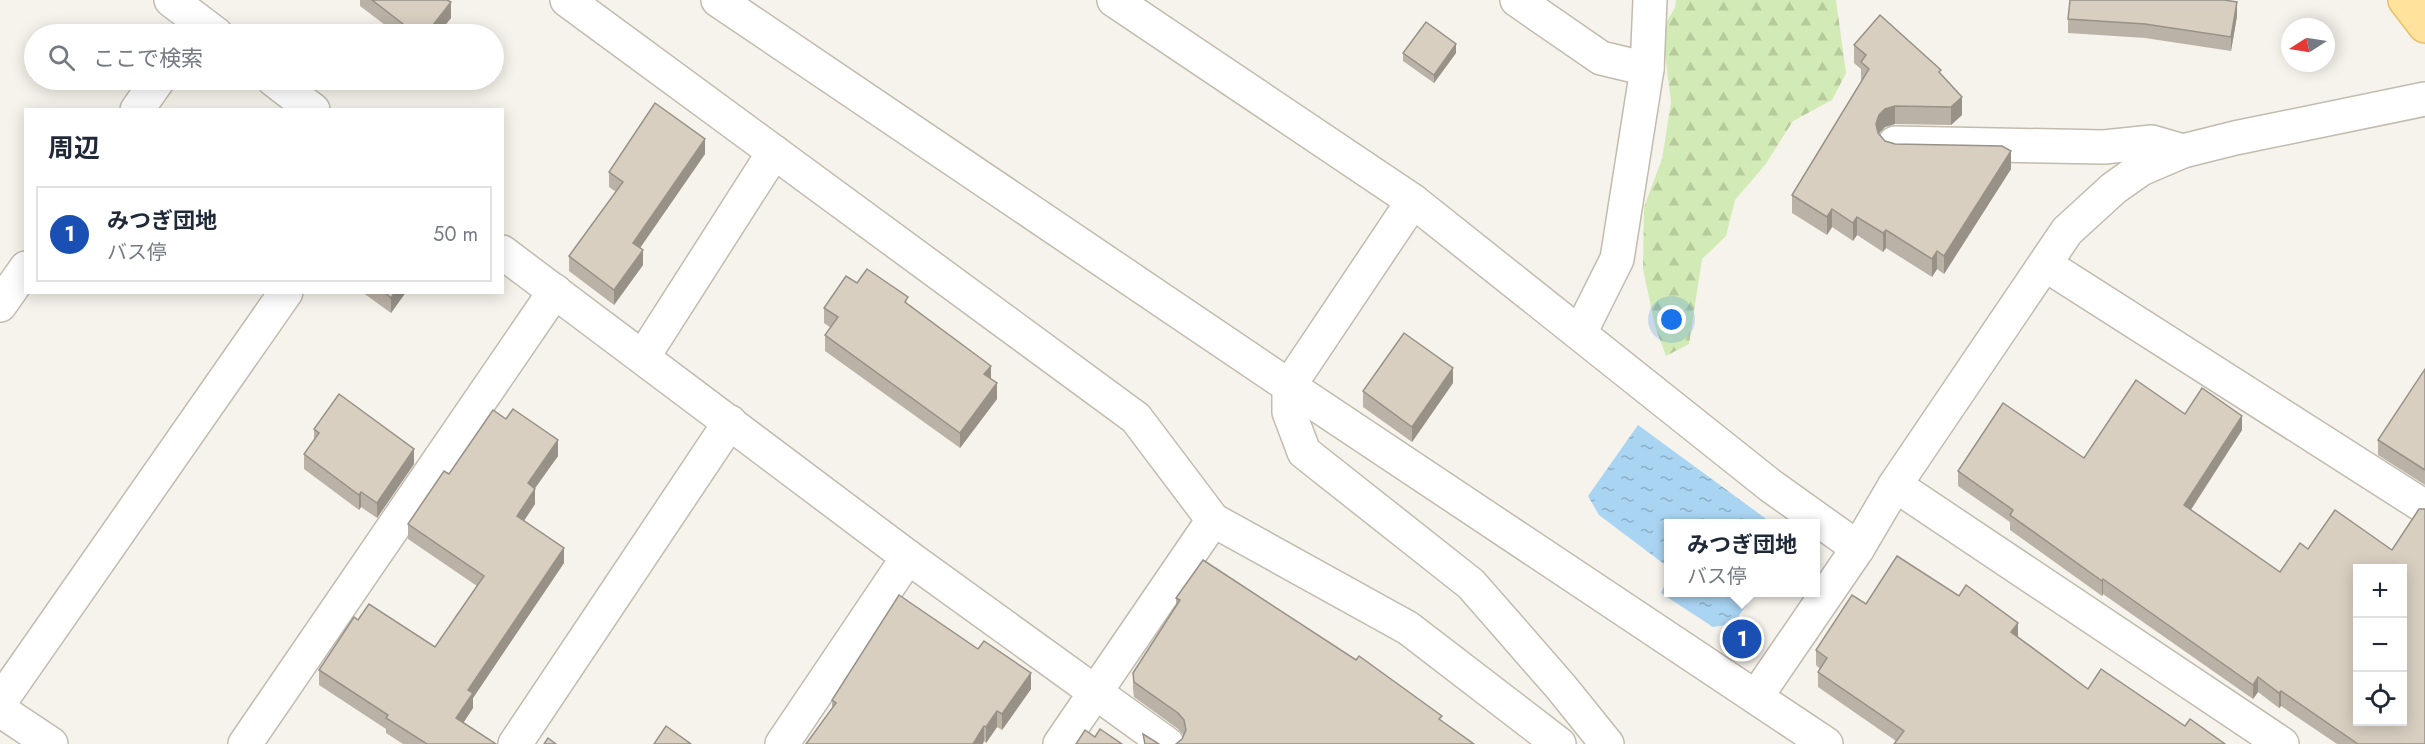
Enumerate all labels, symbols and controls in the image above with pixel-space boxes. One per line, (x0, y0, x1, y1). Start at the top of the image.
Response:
north arrow (2281, 18, 2335, 72)
search box (24, 24, 504, 90)
icon: search (45, 41, 78, 74)
text: ここで検索 (93, 42, 203, 74)
text: 周辺 (48, 129, 100, 167)
text: みつぎ団地 (107, 204, 217, 236)
text: 1 (64, 220, 75, 249)
text: 50 m (433, 220, 478, 249)
text: バス停 (107, 238, 167, 267)
your location (1657, 305, 1686, 334)
popup (1664, 519, 1820, 597)
text: みつぎ団地 (1687, 528, 1797, 560)
text: バス停 (1687, 562, 1747, 591)
map controls (2353, 564, 2407, 726)
button: + (2353, 564, 2407, 618)
pin: 1 (1722, 616, 1762, 662)
button: − (2353, 618, 2407, 672)
button: locate (2353, 672, 2407, 726)

